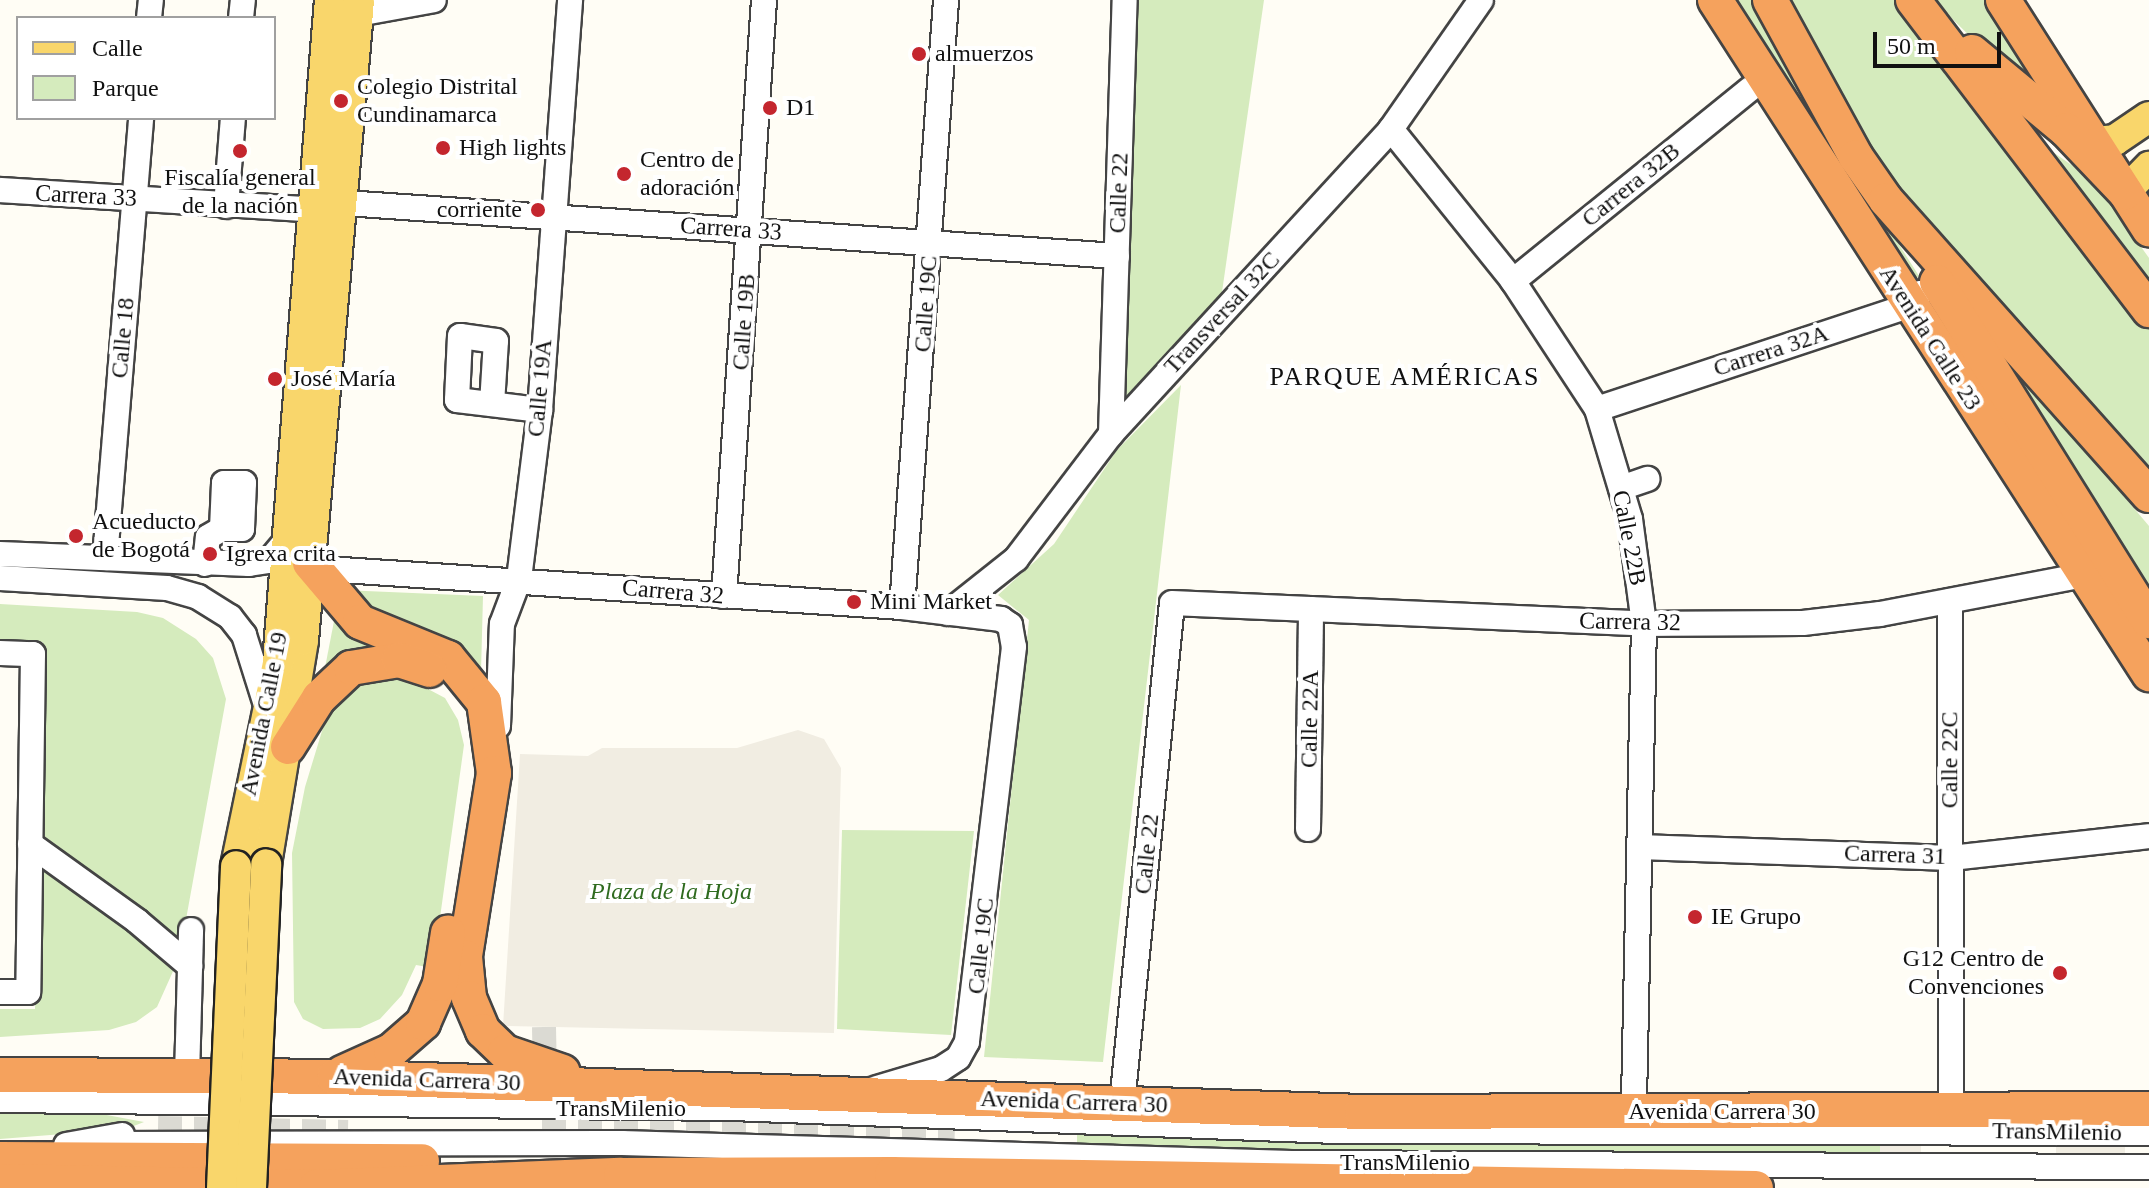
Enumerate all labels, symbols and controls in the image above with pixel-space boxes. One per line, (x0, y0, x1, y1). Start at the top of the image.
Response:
legend (16, 16, 276, 120)
scale bar (1877, 16, 2005, 66)
text: 50 m (1887, 33, 1936, 59)
text: Calle (92, 35, 143, 61)
place label: almuerzos (935, 40, 1034, 68)
marker: almuerzos (910, 45, 928, 63)
place label: Colegio Distrital Cundinamarca (357, 73, 518, 129)
text: Parque (92, 75, 159, 101)
marker: Colegio Distrital Cundinamarca (332, 92, 350, 110)
place label: D1 (786, 94, 815, 122)
marker: D1 (761, 99, 779, 117)
place label: High lights (459, 134, 566, 162)
street label: Carrera 32B (1576, 137, 1686, 233)
marker: High lights (434, 139, 452, 157)
marker: Fiscalía general de la nación (231, 142, 249, 160)
place label: Centro de adoración (640, 146, 735, 202)
street label: Calle 22 (1103, 152, 1135, 234)
place label: Fiscalía general de la nación (164, 164, 316, 220)
marker: Centro de adoración (615, 165, 633, 183)
street label: Carrera 33 (34, 179, 138, 213)
place label: corriente (437, 196, 522, 224)
marker: corriente (529, 201, 547, 219)
street label: Carrera 33 (679, 211, 783, 247)
street label: Transversal 32C (1158, 246, 1286, 380)
street label: Calle 19C (908, 255, 944, 353)
street label: Avenida Calle 23 (1873, 260, 1987, 416)
street label: Calle 19B (726, 273, 762, 371)
street label: Calle 18 (105, 297, 141, 379)
street label: Carrera 32A (1710, 319, 1832, 383)
street label: Calle 19A (521, 338, 559, 438)
district label: PARQUE AMÉRICAS (1269, 361, 1541, 393)
place label: José María (291, 365, 396, 393)
marker: José María (266, 370, 284, 388)
street label: Calle 22B (1606, 488, 1652, 588)
place label: Acueducto de Bogotá (92, 508, 196, 564)
marker: Acueducto de Bogotá (67, 527, 85, 545)
place label: Igrexa crita (226, 540, 336, 568)
marker: Igrexa crita (201, 545, 219, 563)
street label: Carrera 32 (621, 573, 725, 611)
place label: Mini Market (870, 588, 992, 616)
marker: Mini Market (845, 593, 863, 611)
street label: Carrera 32 (1579, 607, 1681, 637)
street label: Avenida Calle 19 (234, 630, 294, 798)
street label: Calle 22A (1295, 670, 1325, 768)
street label: Calle 22C (1936, 712, 1964, 808)
street label: Calle 22 (1128, 812, 1166, 896)
street label: Carrera 31 (1844, 839, 1946, 871)
park label: Plaza de la Hoja (590, 878, 752, 906)
street label: Calle 19C (962, 896, 1000, 996)
place label: IE Grupo (1711, 903, 1801, 931)
marker: IE Grupo (1686, 908, 1704, 926)
place label: G12 Centro de Convenciones (1903, 945, 2044, 1001)
marker: G12 Centro de Convenciones (2051, 964, 2069, 982)
street label: Avenida Carrera 30 (333, 1062, 521, 1098)
street label: Avenida Carrera 30 (980, 1084, 1168, 1120)
street label: TransMilenio (556, 1095, 686, 1123)
street label: Avenida Carrera 30 (1628, 1098, 1816, 1126)
street label: TransMilenio (1992, 1116, 2122, 1148)
street label: TransMilenio (1340, 1149, 1470, 1177)

